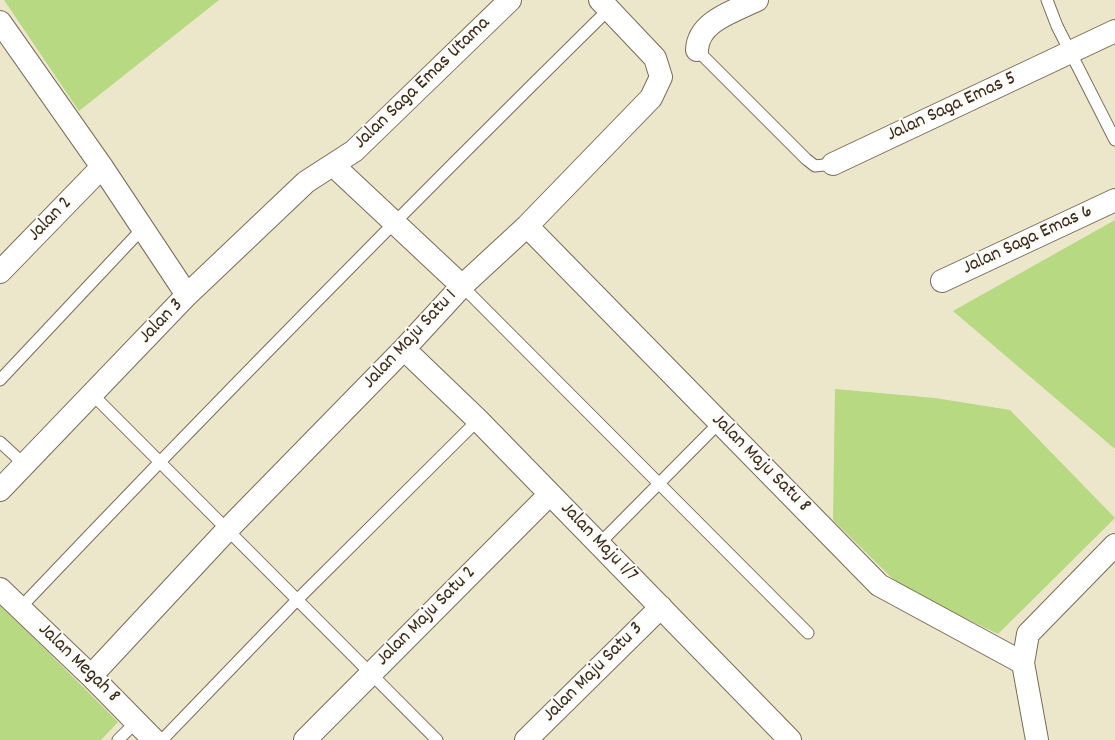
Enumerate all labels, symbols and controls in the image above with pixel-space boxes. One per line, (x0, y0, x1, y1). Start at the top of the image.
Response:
street label: Jalan Saga Emas Utama (350, 13, 496, 155)
street label: Jalan Saga Emas 5 (883, 68, 1021, 148)
street label: Jalan 2 (24, 192, 78, 248)
street label: Jalan Saga Emas 6 (959, 200, 1097, 282)
street label: Jalan Maju Satu 1 (359, 285, 463, 395)
street label: Jalan 3 (135, 294, 189, 350)
street label: Jalan Maju Satu 8 (705, 409, 815, 519)
street label: Jalan Maju 1/7 (554, 498, 642, 588)
street label: Jalan Maju Satu 2 (372, 562, 482, 672)
street label: Jalan Maju Satu 3 (539, 618, 649, 728)
street label: Jalan Megah 8 (32, 619, 124, 709)

